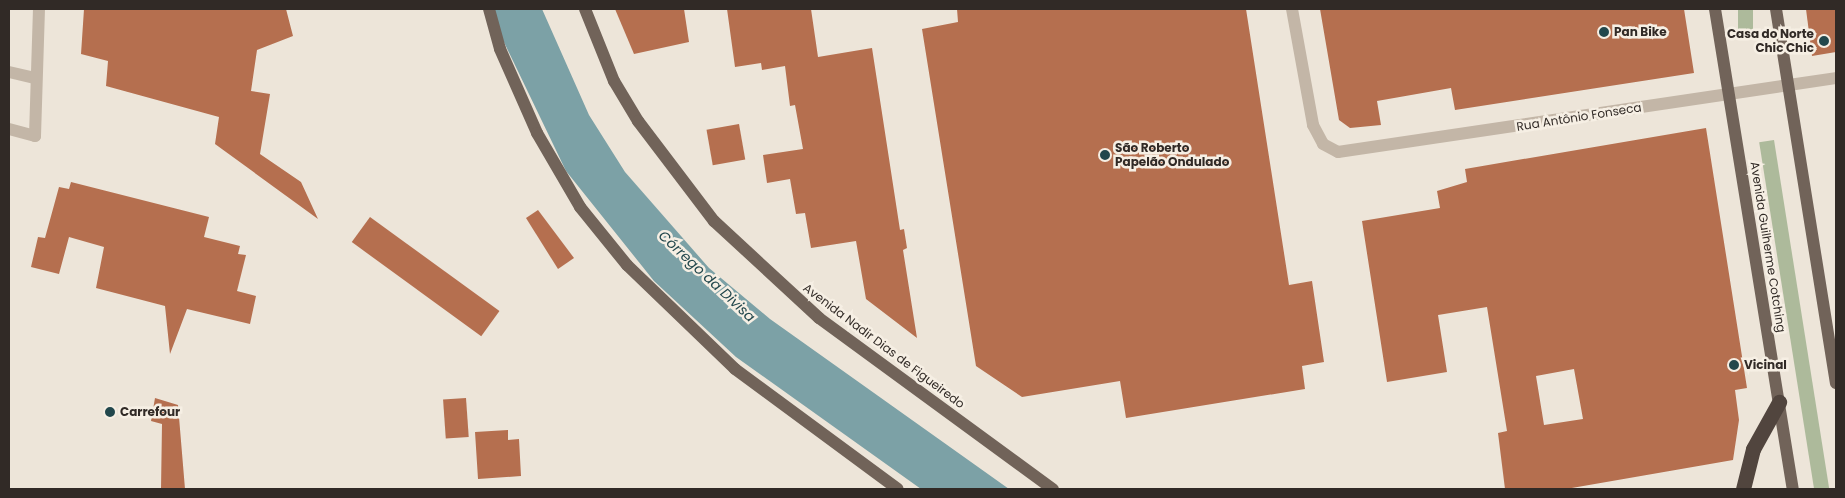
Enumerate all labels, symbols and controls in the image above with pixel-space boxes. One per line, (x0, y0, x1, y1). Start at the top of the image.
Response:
place label: Pan Bike (1614, 25, 1667, 39)
marker: Pan Bike (1598, 26, 1610, 38)
place label: Casa do Norte Chic Chic (1727, 27, 1814, 55)
marker: Casa do Norte Chic Chic (1818, 35, 1830, 47)
street label: Rua Antônio Fonseca (1516, 100, 1642, 134)
place label: São Roberto Papelão Ondulado (1115, 141, 1229, 169)
marker: São Roberto Papelão Ondulado (1099, 149, 1111, 161)
street label: Avenida Guilherme Cotching (1747, 161, 1789, 333)
water label: Córrego da Divisa (655, 227, 759, 325)
street label: Avenida Nadir Dias de Figueiredo (800, 281, 968, 411)
place label: Vicinal (1744, 358, 1787, 372)
marker: Vicinal (1728, 359, 1740, 371)
place label: Carrefour (120, 405, 180, 419)
marker: Carrefour (104, 406, 116, 418)

